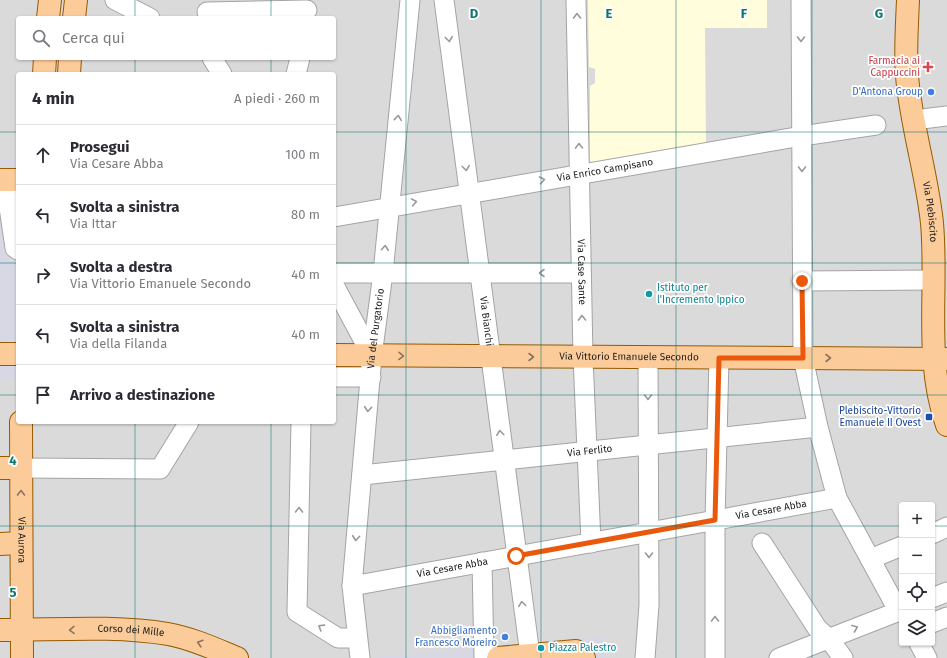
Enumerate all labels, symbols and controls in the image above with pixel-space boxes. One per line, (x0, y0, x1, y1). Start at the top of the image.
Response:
text: D (470, 6, 479, 21)
text: E (606, 6, 613, 21)
text: F (741, 6, 748, 21)
text: G (875, 6, 883, 21)
one-way arrow (573, 13, 581, 19)
search box (16, 16, 336, 60)
icon: search (30, 27, 52, 49)
text: Cerca qui (62, 29, 125, 47)
one-way arrow (444, 36, 453, 42)
one-way arrow (797, 36, 805, 42)
place label: Farmacia ai Cappuccini (868, 55, 920, 79)
marker: Farmacia ai Cappuccini (923, 62, 933, 72)
place label: D'Antona Group (852, 86, 923, 98)
marker: D'Antona Group (926, 87, 936, 97)
text: 4 min (32, 88, 75, 109)
text: A piedi · 260 m (234, 91, 320, 106)
one-way arrow (393, 115, 402, 121)
text: Prosegui (70, 138, 129, 156)
one-way arrow (575, 143, 583, 149)
icon: ahead (32, 144, 54, 166)
text: 100 m (285, 147, 320, 162)
text: Via Cesare Abba (70, 156, 164, 171)
street label: Via Enrico Campisano (556, 156, 654, 184)
one-way arrow (461, 165, 470, 171)
one-way arrow (798, 166, 806, 172)
one-way arrow (539, 176, 545, 185)
street label: Via Plebiscito (920, 181, 939, 243)
text: Svolta a sinistra (70, 198, 180, 216)
one-way arrow (411, 198, 417, 207)
icon: left (32, 204, 54, 226)
text: 80 m (291, 207, 320, 222)
text: Via Ittar (70, 216, 117, 231)
street label: Via Case Sante (575, 239, 588, 305)
one-way arrow (380, 245, 389, 251)
text: Svolta a destra (70, 258, 172, 276)
icon: right (32, 264, 54, 286)
text: 40 m (291, 267, 320, 282)
one-way arrow (539, 269, 545, 277)
route end (793, 272, 811, 290)
text: Via Vittorio Emanuele Secondo (70, 276, 251, 291)
place label: Istituto per l'Incremento Ippico (657, 282, 745, 306)
street label: Via del Purgatorio (365, 287, 387, 369)
marker: Istituto per l'Incremento Ippico (644, 289, 654, 299)
street label: Via Bianchi (477, 296, 495, 347)
one-way arrow (578, 315, 586, 321)
text: Svolta a sinistra (70, 318, 180, 336)
icon: left (32, 324, 54, 346)
text: 40 m (291, 327, 320, 342)
text: Via della Filanda (70, 336, 167, 351)
street label: Via Vittorio Emanuele Secondo (559, 350, 699, 363)
one-way arrow (398, 352, 404, 360)
one-way arrow (528, 353, 534, 361)
one-way arrow (825, 354, 831, 362)
icon: arrive (32, 384, 54, 406)
text: Arrivo a destinazione (70, 386, 215, 404)
one-way arrow (644, 394, 652, 400)
place label: Plebiscito-Vittorio Emanuele II Ovest (839, 405, 921, 429)
one-way arrow (363, 406, 372, 412)
marker: Plebiscito-Vittorio Emanuele II Ovest (924, 412, 934, 422)
one-way arrow (496, 430, 505, 437)
street label: Via Ferlito (567, 443, 613, 459)
text: 4 (9, 453, 17, 468)
one-way arrow (17, 490, 25, 496)
street label: Via Cesare Abba (735, 498, 808, 522)
map controls (899, 502, 935, 646)
button: + (899, 502, 935, 538)
one-way arrow (295, 507, 303, 513)
street label: Via Aurora (15, 517, 28, 563)
one-way arrow (352, 535, 361, 541)
button: − (899, 538, 935, 574)
route start (507, 547, 525, 565)
one-way arrow (645, 552, 653, 558)
street label: Via Cesare Abba (416, 555, 489, 580)
button: locate (899, 574, 935, 610)
text: 5 (10, 585, 17, 600)
one-way arrow (518, 601, 527, 607)
button: layers (899, 610, 935, 646)
one-way arrow (711, 616, 719, 622)
street label: Corso dei Mille (97, 623, 165, 639)
one-way arrow (318, 624, 325, 631)
place label: Abbigliamento Francesco Moreiro (415, 625, 497, 649)
one-way arrow (851, 625, 858, 633)
one-way arrow (69, 626, 75, 634)
marker: Abbigliamento Francesco Moreiro (500, 632, 510, 642)
one-way arrow (197, 639, 204, 648)
place label: Piazza Palestro (549, 642, 617, 654)
marker: Piazza Palestro (536, 643, 546, 653)

